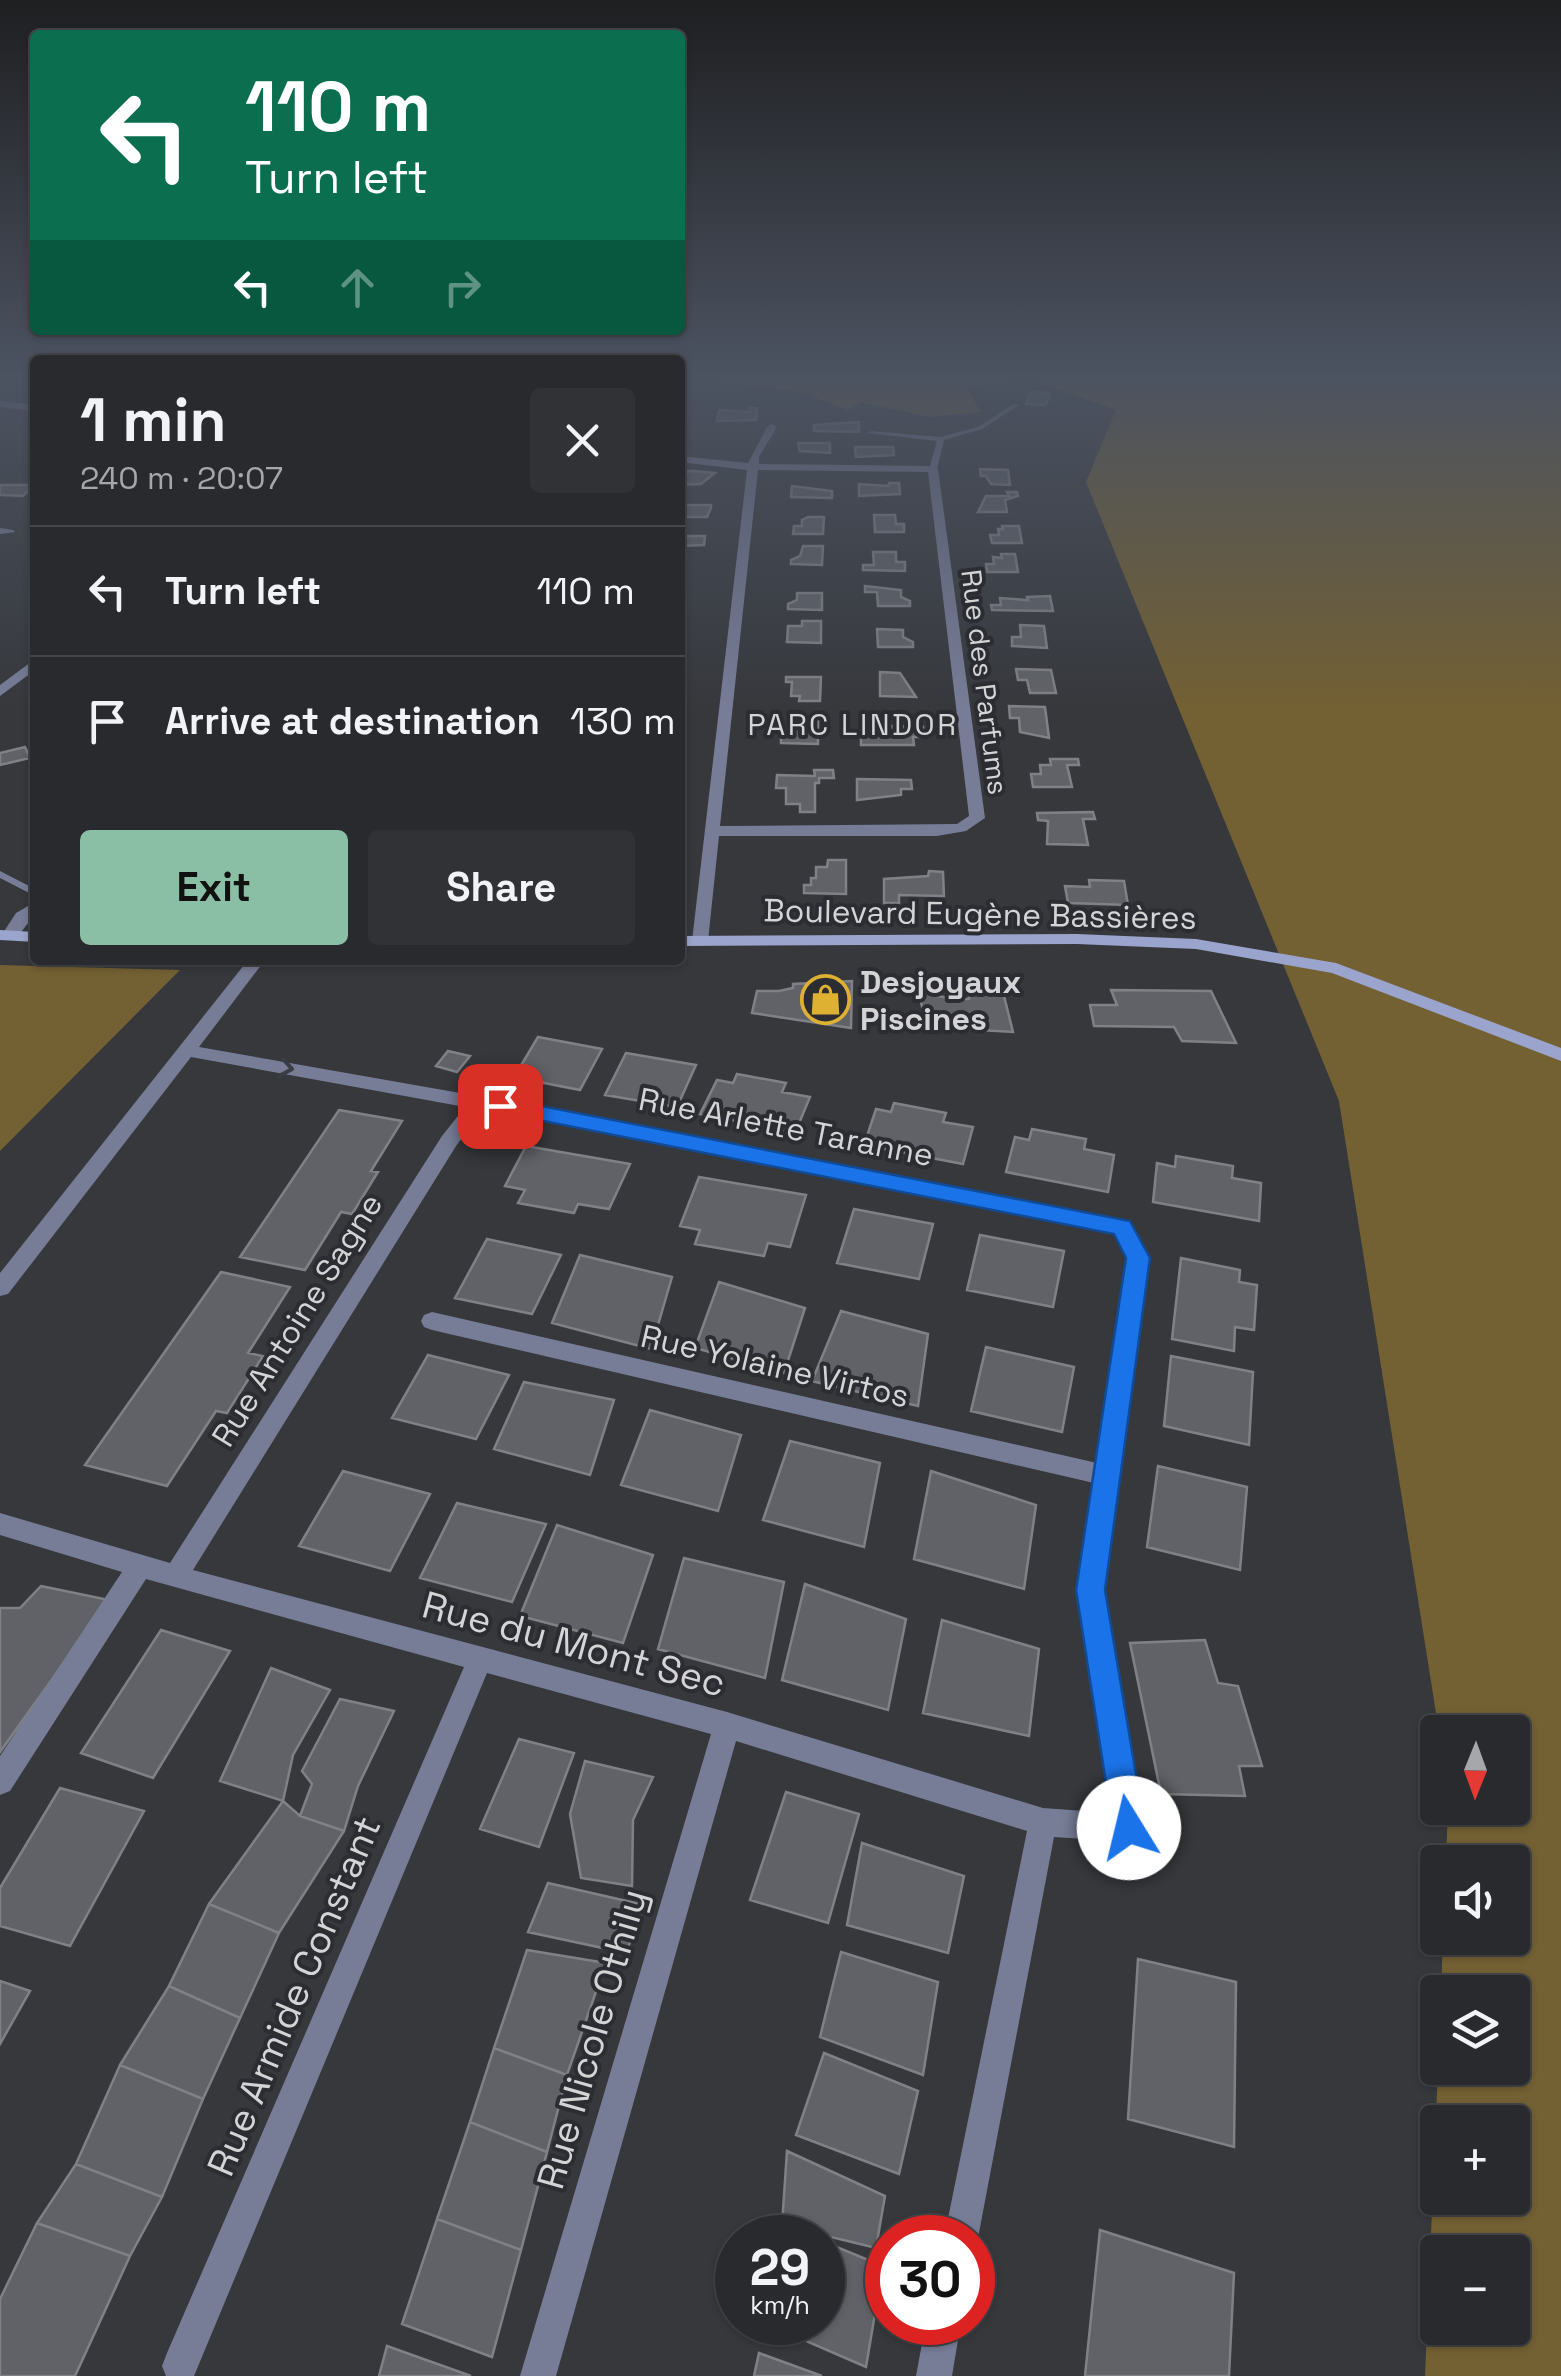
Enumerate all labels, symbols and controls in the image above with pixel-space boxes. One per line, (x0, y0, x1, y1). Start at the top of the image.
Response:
text: 110 m (245, 62, 431, 151)
icon: left (80, 70, 210, 200)
text: Turn left (245, 149, 428, 206)
icon: left (225, 260, 280, 315)
icon: ahead (330, 260, 385, 315)
icon: right (435, 260, 490, 315)
text: 1 min (80, 382, 227, 459)
button: close (530, 388, 635, 493)
text: 240 m · 20:07 (80, 458, 283, 498)
icon: left (80, 564, 135, 619)
text: Turn left (165, 567, 321, 615)
text: 110 m (536, 567, 635, 615)
street label: Rue des Parfums (953, 567, 1017, 797)
icon: arrive (80, 694, 135, 749)
text: Arrive at destination (165, 697, 540, 745)
text: 130 m (570, 697, 676, 745)
district label: PARC LINDOR (747, 705, 959, 744)
button: Exit (80, 830, 348, 945)
button: Share (368, 830, 635, 945)
street label: Boulevard Eugène Bassières (763, 890, 1197, 938)
place label: Desjoyaux Piscines (860, 962, 1021, 1039)
shop icon: Desjoyaux Piscines (799, 974, 851, 1026)
one-way arrow (277, 1057, 294, 1078)
pin (458, 1064, 543, 1149)
icon: arrive (473, 1079, 528, 1134)
street label: Rue Arlette Taranne (635, 1079, 937, 1175)
street label: Rue Antoine Sagne (203, 1186, 391, 1454)
street label: Rue Yolaine Virtos (637, 1316, 913, 1416)
street label: Rue du Mont Sec (417, 1580, 731, 1708)
north arrow (1420, 1715, 1530, 1825)
map controls (1420, 1715, 1530, 2345)
position arrow (1077, 1776, 1181, 1880)
street label: Rue Armide Constant (196, 1809, 392, 2183)
button: sound (1420, 1845, 1530, 1955)
street label: Rue Nicole Othily (526, 1883, 658, 2195)
button: layers (1420, 1975, 1530, 2085)
button: + (1420, 2105, 1530, 2215)
speed limit sign: 30 (865, 2215, 995, 2345)
button: − (1420, 2235, 1530, 2345)
text: 29 (750, 2236, 810, 2300)
text: km/h (750, 2289, 810, 2321)

